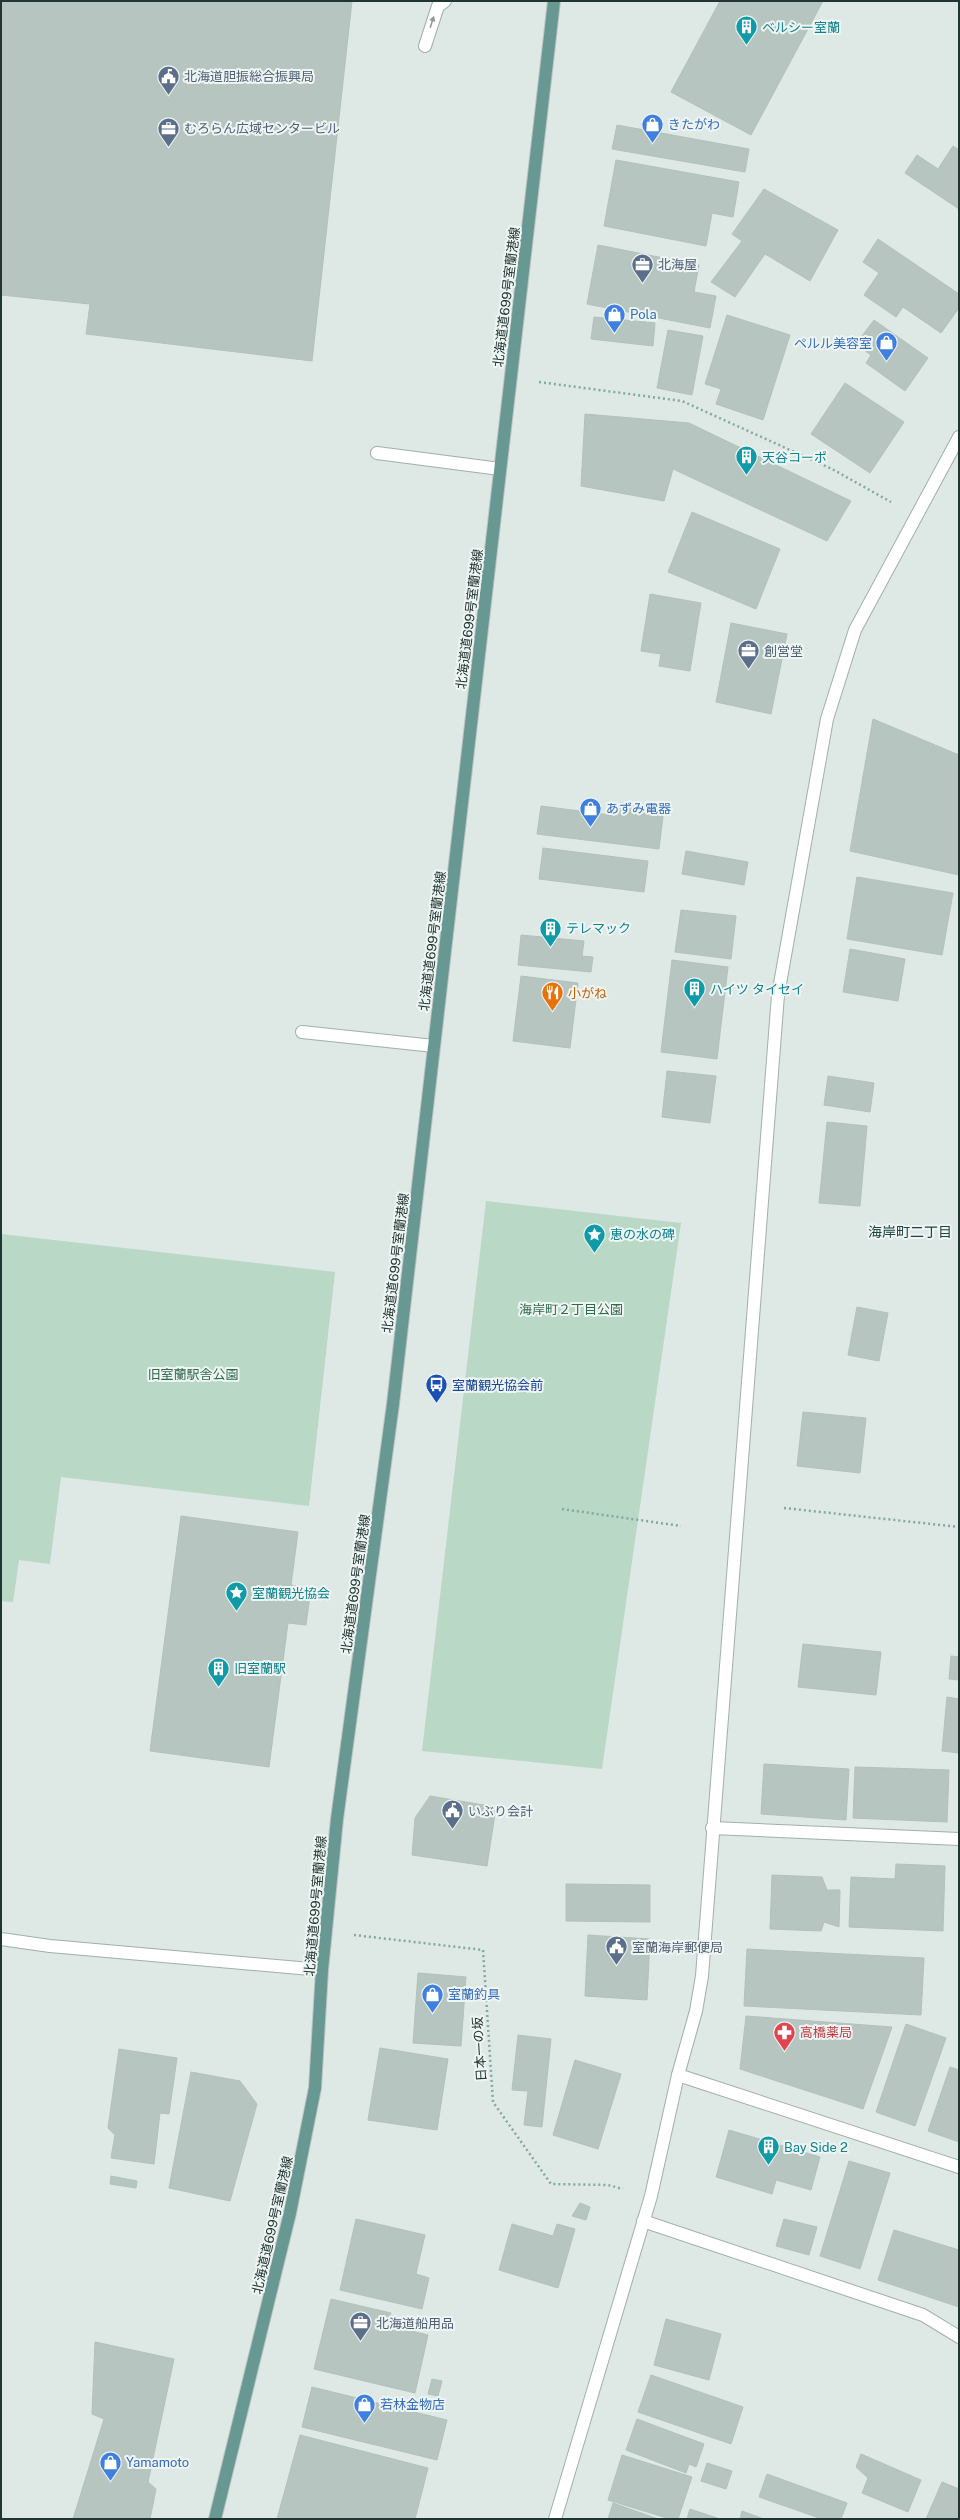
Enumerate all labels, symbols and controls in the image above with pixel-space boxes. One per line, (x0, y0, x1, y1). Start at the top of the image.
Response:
building icon: ベルシー室蘭 (734, 14, 760, 47)
one-way arrow (430, 16, 436, 28)
place label: ベルシー室蘭 (762, 20, 840, 35)
public building icon: 北海道胆振総合振興局 (156, 63, 182, 96)
place label: 北海道胆振総合振興局 (184, 69, 314, 84)
shop icon: きたがわ (639, 111, 665, 144)
office icon: むろらん広域センタービル (155, 115, 181, 148)
place label: きたがわ (668, 117, 720, 132)
place label: むろらん広域センタービル (184, 121, 340, 136)
street label: 北海道道699号室蘭港線 (490, 226, 523, 368)
office icon: 北海屋 (629, 251, 655, 284)
place label: 北海屋 (658, 257, 697, 272)
shop icon: Pola (602, 301, 628, 334)
place label: Pola (630, 307, 657, 322)
shop icon: ペルル美容室 (874, 330, 900, 363)
place label: ペルル美容室 (794, 336, 872, 351)
building icon: 天谷コーポ (734, 444, 760, 477)
place label: 天谷コーポ (762, 450, 827, 465)
street label: 北海道道699号室蘭港線 (453, 548, 486, 690)
office icon: 創営堂 (735, 638, 761, 671)
place label: 創営堂 (764, 644, 803, 659)
shop icon: あずみ電器 (578, 795, 604, 828)
place label: あずみ電器 (606, 801, 671, 816)
street label: 北海道道699号室蘭港線 (416, 870, 449, 1012)
building icon: テレマック (538, 915, 564, 948)
place label: テレマック (566, 921, 631, 936)
building icon: ハイツ タイセイ (682, 976, 708, 1009)
restaurant icon: 小がね (540, 980, 566, 1013)
place label: ハイツ タイセイ (710, 982, 804, 997)
place label: 小がね (568, 986, 607, 1001)
street label: 北海道道699号室蘭港線 (379, 1192, 412, 1334)
place icon: 恵の水の碑 (581, 1221, 607, 1254)
district label: 海岸町二丁目 (868, 1224, 952, 1240)
place label: 恵の水の碑 (610, 1227, 675, 1242)
park label: 海岸町２丁目公園 (519, 1302, 623, 1317)
park label: 旧室蘭駅舎公園 (147, 1367, 239, 1382)
bus stop icon: 室蘭観光協会前 (424, 1372, 450, 1405)
place label: 室蘭観光協会前 (452, 1378, 543, 1393)
street label: 北海道道699号室蘭港線 (338, 1513, 373, 1655)
place icon: 室蘭観光協会 (223, 1580, 249, 1613)
place label: 室蘭観光協会 (252, 1586, 330, 1601)
building icon: 旧室蘭駅 (206, 1655, 232, 1688)
place label: 旧室蘭駅 (234, 1661, 286, 1676)
public building icon: いぶり会計 (440, 1798, 466, 1831)
place label: いぶり会計 (468, 1804, 533, 1819)
street label: 北海道道699号室蘭港線 (302, 1835, 329, 1977)
public building icon: 室蘭海岸郵便局 (604, 1934, 630, 1967)
place label: 室蘭海岸郵便局 (632, 1940, 723, 1955)
shop icon: 室蘭釣具 (420, 1981, 446, 2014)
place label: 室蘭釣具 (448, 1987, 500, 2002)
street label: 日本一の坂 (470, 2016, 489, 2082)
pharmacy icon: 高橋薬局 (772, 2019, 798, 2052)
place label: 高橋薬局 (800, 2025, 852, 2040)
building icon: Bay Side 2 (755, 2134, 781, 2167)
place label: Bay Side 2 (784, 2140, 848, 2155)
street label: 北海道道699号室蘭港線 (249, 2155, 296, 2296)
office icon: 北海道船用品 (347, 2310, 373, 2343)
place label: 北海道船用品 (376, 2316, 454, 2331)
shop icon: 若林金物店 (352, 2391, 378, 2424)
place label: 若林金物店 (380, 2397, 445, 2412)
shop icon: Yamamoto (98, 2449, 124, 2482)
place label: Yamamoto (126, 2455, 189, 2470)

